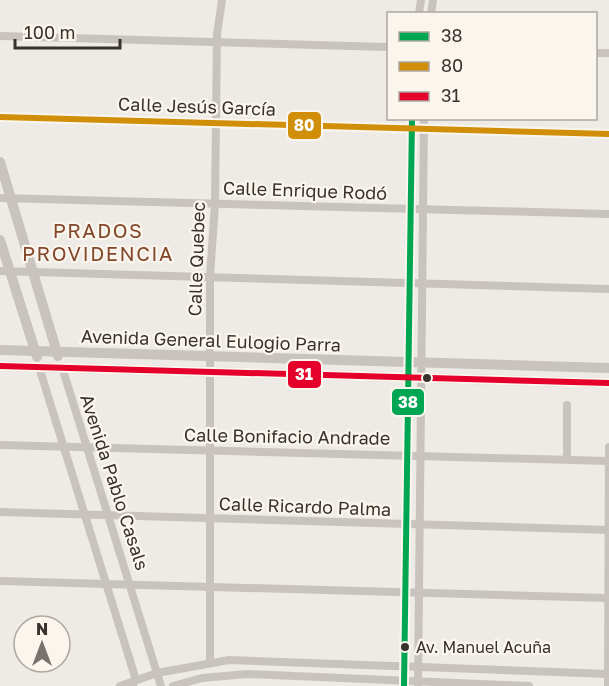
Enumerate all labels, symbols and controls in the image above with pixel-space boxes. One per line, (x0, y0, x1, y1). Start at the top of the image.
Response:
scale bar (15, 12, 120, 50)
legend (387, 12, 597, 120)
text: 100 m (24, 21, 75, 43)
text: 38 (441, 24, 463, 46)
text: 80 (441, 54, 463, 76)
text: 31 (441, 84, 461, 106)
street label: Calle Jesús García (118, 92, 276, 120)
line badge: 80 (287, 111, 322, 140)
text: 80 (294, 115, 314, 135)
street label: Calle Enrique Rodó (223, 176, 387, 204)
street label: Calle Quebec (183, 201, 209, 317)
district label: PRADOS PROVIDENCIA (22, 218, 174, 265)
street label: Avenida General Eulogio Parra (81, 324, 341, 356)
line badge: 31 (287, 360, 322, 389)
text: 31 (295, 364, 313, 384)
unlabelled marker (421, 372, 433, 384)
line badge: 38 (391, 388, 425, 416)
street label: Avenida Pablo Casals (76, 391, 154, 573)
text: 38 (398, 392, 418, 412)
street label: Calle Bonifacio Andrade (184, 423, 390, 449)
street label: Calle Ricardo Palma (218, 492, 392, 520)
north arrow (12, 614, 72, 674)
text: N (36, 619, 48, 639)
place label: Av. Manuel Acuña (416, 637, 551, 657)
marker: Av. Manuel Acuña (399, 641, 411, 653)

